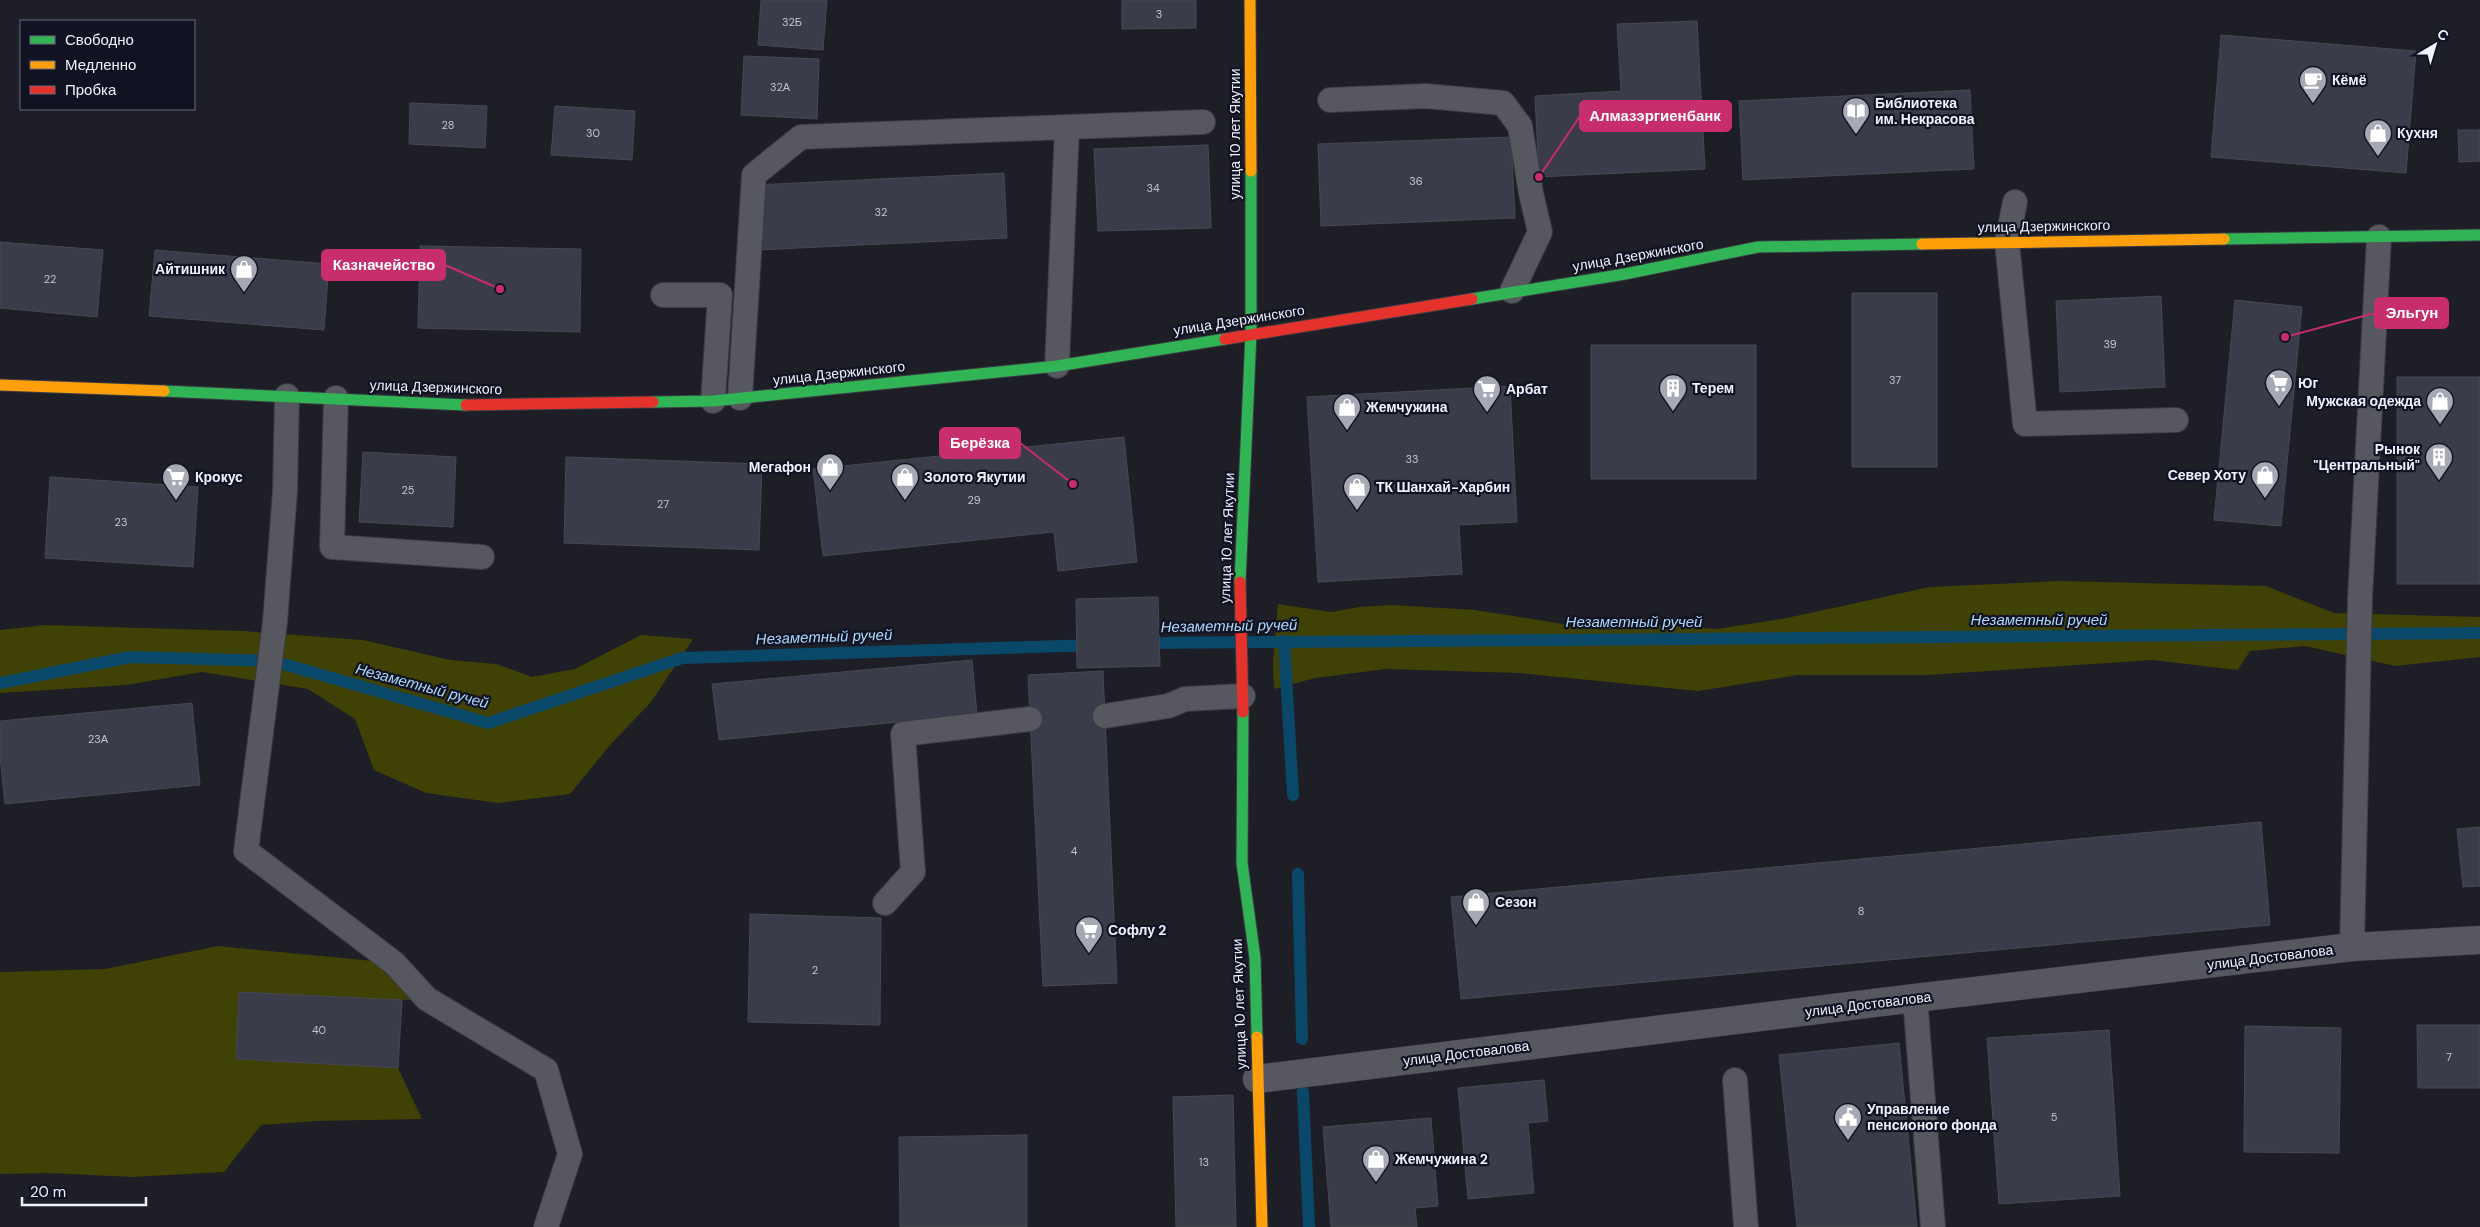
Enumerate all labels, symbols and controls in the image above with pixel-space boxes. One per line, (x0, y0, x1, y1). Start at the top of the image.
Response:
house number: 3 (1156, 7, 1162, 21)
house number: 32Б (782, 15, 802, 29)
legend (20, 20, 195, 110)
north arrow (2410, 20, 2460, 70)
text: С (2433, 25, 2453, 45)
text: Свободно (65, 30, 134, 50)
text: Медленно (65, 55, 136, 75)
cafe icon: Кёмё (2298, 65, 2328, 104)
street label: улица 10 лет Якутии (1226, 69, 1244, 199)
place label: Кёмё (2332, 71, 2367, 89)
text: Пробка (65, 80, 117, 100)
house number: 32А (770, 80, 791, 94)
place label: Библиотека им. Некрасова (1875, 94, 1975, 128)
library icon: Библиотека им. Некрасова (1841, 96, 1871, 135)
callout: Алмазэргиенбанк (1580, 101, 1731, 131)
text: Алмазэргиенбанк (1589, 106, 1721, 126)
house number: 28 (442, 118, 454, 132)
shop icon: Кухня (2363, 118, 2393, 157)
place label: Кухня (2397, 124, 2438, 142)
house number: 30 (586, 126, 600, 140)
house number: 36 (1409, 174, 1423, 188)
house number: 34 (1146, 181, 1160, 195)
house number: 32 (875, 205, 887, 219)
street label: улица Дзержинского (1978, 216, 2111, 236)
street label: улица Дзержинского (1571, 235, 1705, 275)
callout: Казначейство (322, 250, 445, 280)
shop icon: Айтишник (229, 254, 259, 293)
text: Казначейство (333, 255, 435, 275)
place label: Айтишник (155, 260, 226, 278)
house number: 22 (44, 272, 56, 286)
callout: Эльгун (2375, 298, 2448, 328)
street label: улица Дзержинского (1172, 301, 1306, 339)
text: Эльгун (2386, 303, 2438, 323)
house number: 39 (2103, 337, 2117, 351)
street label: улица Дзержинского (772, 357, 906, 389)
supermarket icon: Юг (2264, 368, 2294, 407)
building icon: Терем (1658, 373, 1688, 412)
house number: 37 (1889, 373, 1901, 387)
supermarket icon: Арбат (1472, 374, 1502, 413)
place label: Юг (2298, 374, 2318, 392)
street label: улица Дзержинского (369, 376, 503, 398)
place label: Терем (1692, 379, 1734, 397)
place label: Арбат (1506, 380, 1548, 398)
shop icon: Мужская одежда (2425, 386, 2455, 425)
shop icon: Жемчужина (1332, 392, 1362, 431)
place label: Мужская одежда (2306, 392, 2421, 410)
place label: Жемчужина (1365, 398, 1448, 416)
callout: Берёзка (940, 428, 1020, 458)
text: Берёзка (950, 433, 1011, 453)
place label: Рынок "Центральный" (2313, 440, 2421, 474)
building icon: Рынок "Центральный" (2424, 442, 2454, 481)
shop icon: Мегафон (815, 452, 845, 491)
house number: 33 (1405, 452, 1419, 466)
place label: Мегафон (749, 458, 811, 476)
shop icon: Север Хоту (2250, 460, 2280, 499)
supermarket icon: Крокус (161, 462, 191, 501)
shop icon: Золото Якутии (890, 462, 920, 501)
place label: Север Хоту (2168, 466, 2246, 484)
place label: Крокус (195, 468, 243, 486)
place label: Золото Якутии (924, 468, 1026, 486)
street label: улица 10 лет Якутии (1216, 472, 1238, 604)
shop icon: ТК Шанхай-Харбин (1342, 472, 1372, 511)
place label: ТК Шанхай-Харбин (1376, 478, 1510, 496)
house number: 25 (401, 483, 415, 497)
house number: 29 (967, 493, 981, 507)
house number: 27 (657, 497, 669, 511)
house number: 23 (115, 515, 127, 529)
water label: Незаметный ручей (1971, 610, 2108, 630)
water label: Незаметный ручей (1566, 612, 1703, 632)
water label: Незаметный ручей (1160, 615, 1298, 637)
water label: Незаметный ручей (755, 625, 893, 649)
water label: Незаметный ручей (353, 659, 491, 714)
house number: 23А (88, 732, 109, 746)
house number: 4 (1071, 844, 1078, 858)
shop icon: Сезон (1461, 887, 1491, 926)
place label: Сезон (1495, 893, 1537, 911)
house number: 8 (1858, 904, 1864, 918)
supermarket icon: Софлу 2 (1074, 915, 1104, 954)
place label: Софлу 2 (1108, 921, 1166, 939)
street label: улица 10 лет Якутии (1228, 938, 1250, 1070)
street label: улица Достовалова (2206, 940, 2334, 974)
house number: 2 (812, 963, 818, 977)
street label: улица Достовалова (1804, 987, 1932, 1021)
house number: 40 (312, 1023, 326, 1037)
street label: улица Достовалова (1402, 1036, 1530, 1070)
house number: 7 (2446, 1050, 2452, 1064)
place label: Управление пенсионого фонда (1867, 1100, 1997, 1134)
public building icon: Управление пенсионого фонда (1833, 1102, 1863, 1141)
house number: 5 (2051, 1110, 2058, 1124)
shop icon: Жемчужина 2 (1361, 1144, 1391, 1183)
place label: Жемчужина 2 (1394, 1150, 1488, 1168)
house number: 13 (1199, 1155, 1209, 1169)
scale bar (22, 1174, 146, 1206)
text: 20 m (30, 1182, 66, 1202)

